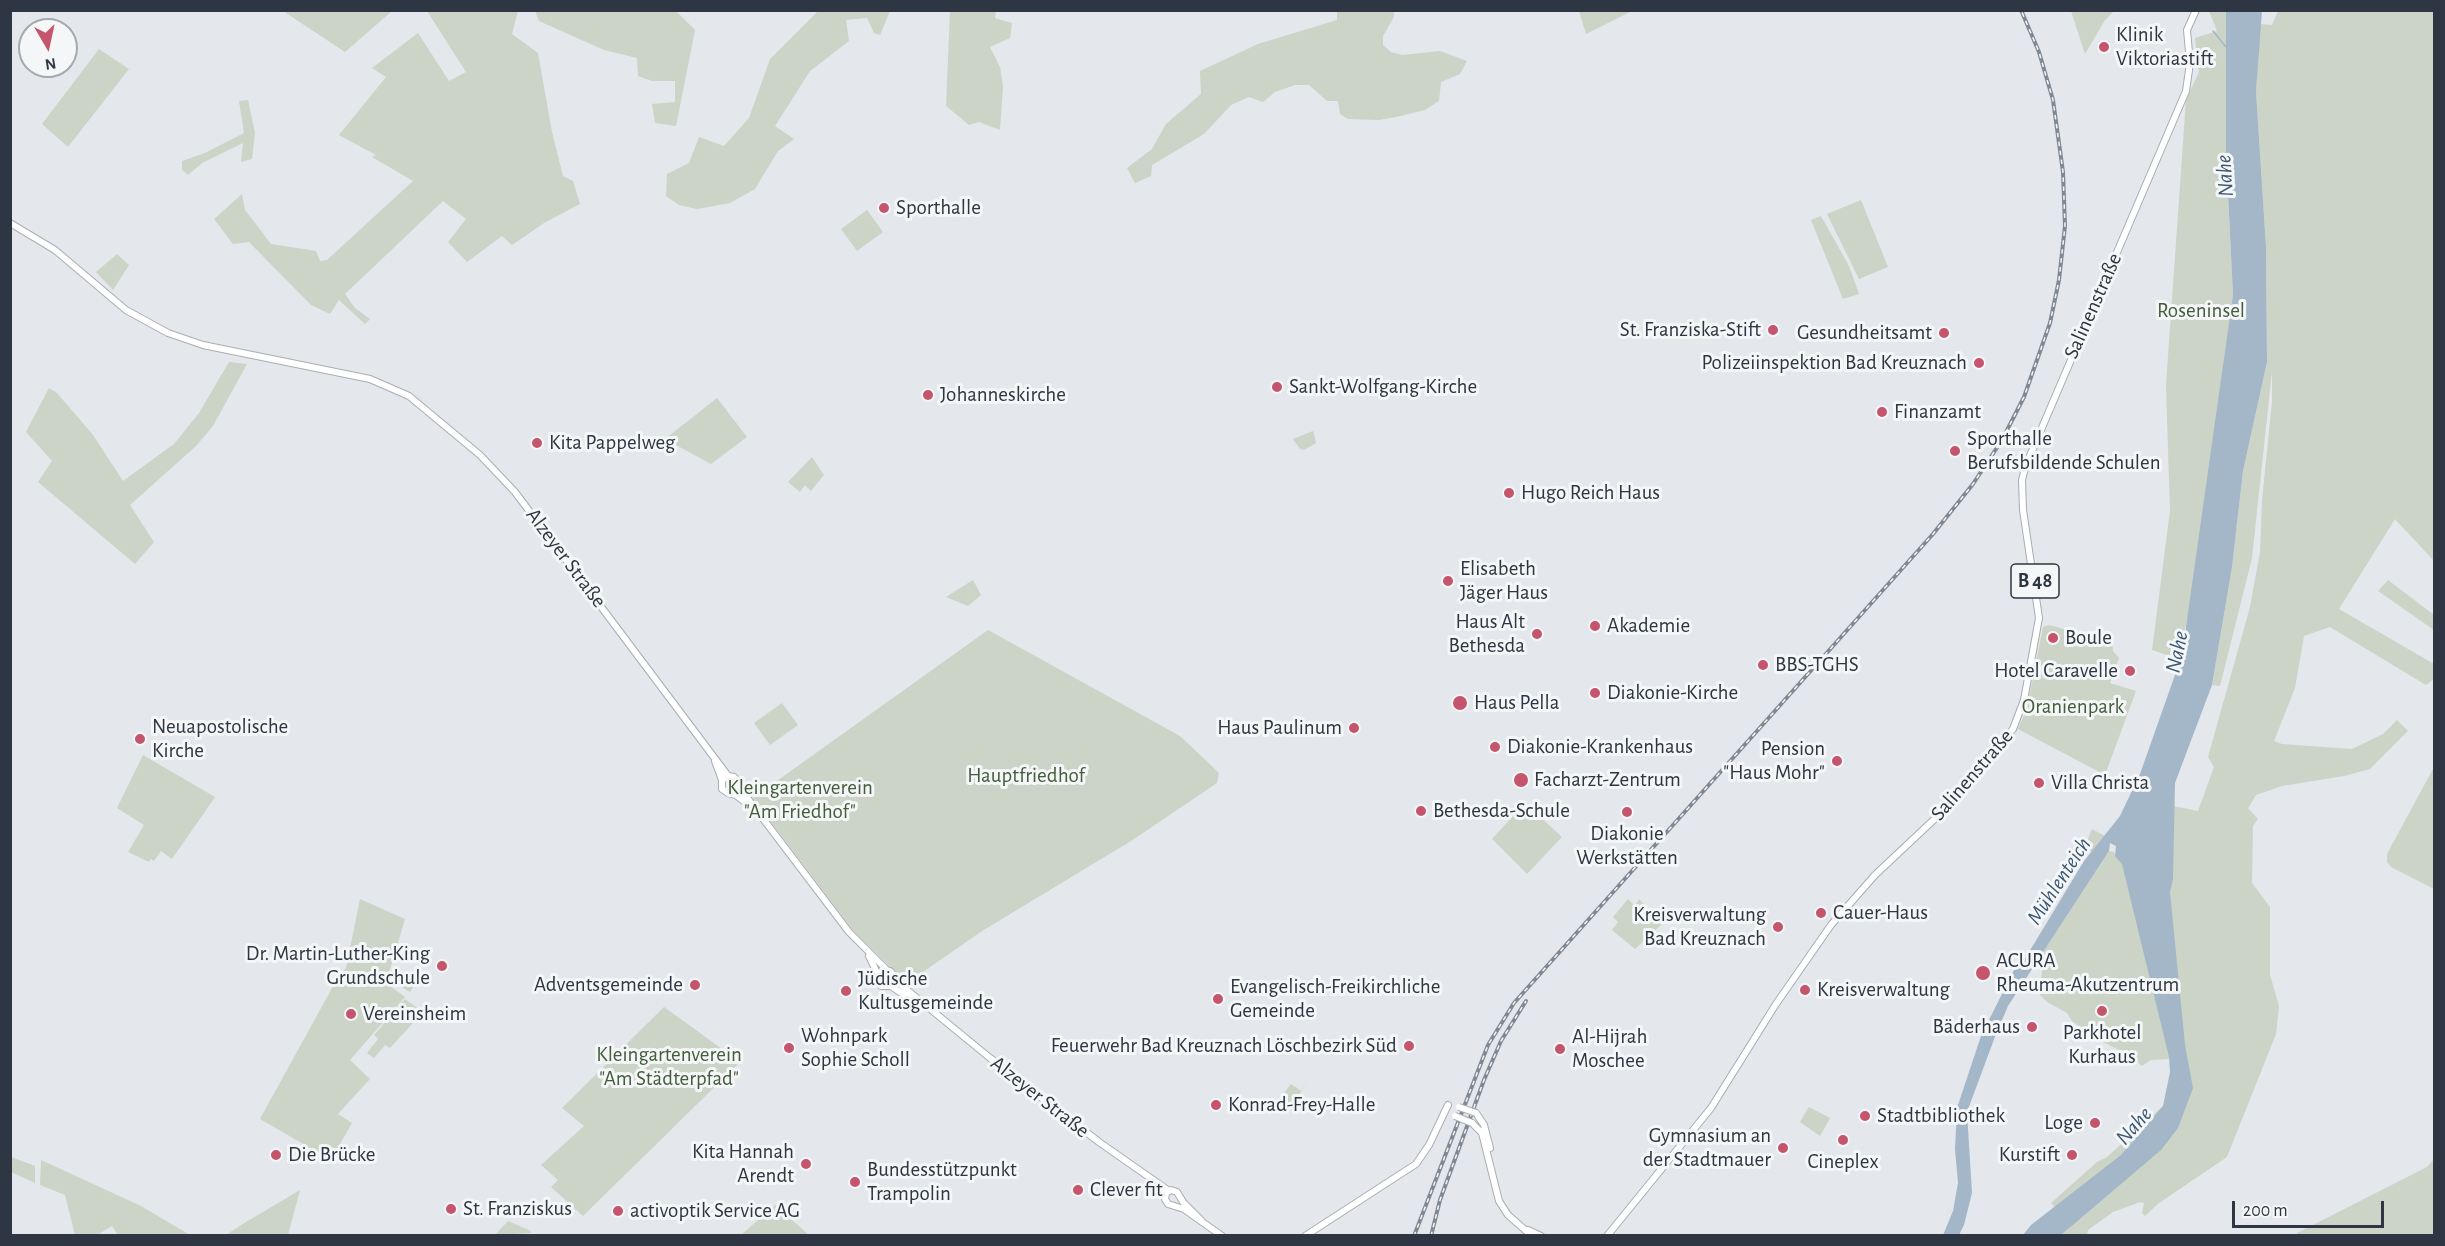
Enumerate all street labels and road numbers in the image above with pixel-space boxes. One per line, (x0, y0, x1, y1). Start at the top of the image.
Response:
street label: Salinenstraße (2059, 249, 2127, 363)
street label: Alzeyer Straße (520, 503, 612, 613)
road number: B 48 (2011, 564, 2059, 598)
street label: Salinenstraße (1925, 724, 2019, 826)
street label: Alzeyer Straße (986, 1051, 1094, 1143)

